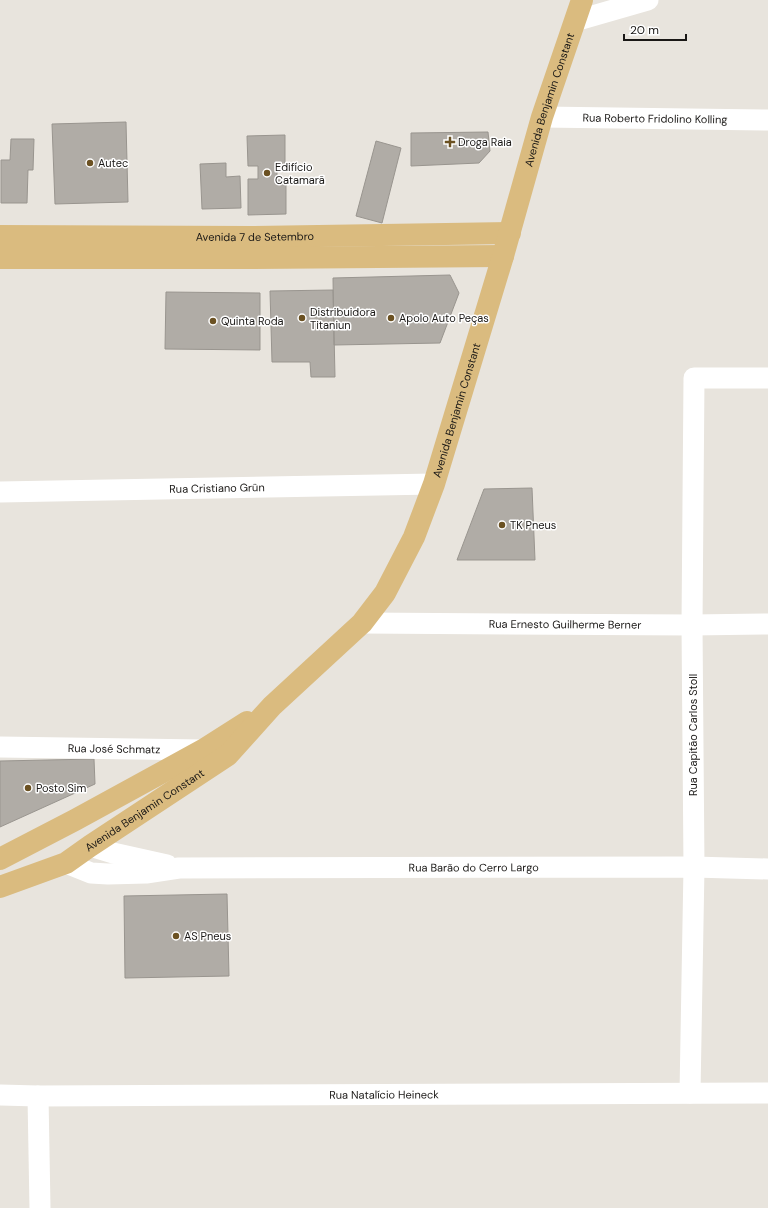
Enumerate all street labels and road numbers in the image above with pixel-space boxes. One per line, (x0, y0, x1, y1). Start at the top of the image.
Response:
street label: Avenida Benjamin Constant (521, 31, 577, 168)
street label: Rua Roberto Fridolino Kolling (582, 111, 728, 126)
street label: Avenida 7 de Setembro (196, 229, 314, 244)
street label: Avenida Benjamin Constant (429, 341, 483, 479)
street label: Rua Cristiano Grün (169, 480, 265, 496)
street label: Rua Ernesto Guilherme Berner (489, 617, 641, 632)
street label: Rua Capitão Carlos Stoll (686, 674, 700, 796)
street label: Rua José Schmatz (68, 741, 160, 756)
street label: Avenida Benjamin Constant (82, 766, 207, 854)
street label: Rua Barão do Cerro Largo (409, 860, 539, 875)
street label: Rua Natalício Heineck (329, 1087, 439, 1102)

